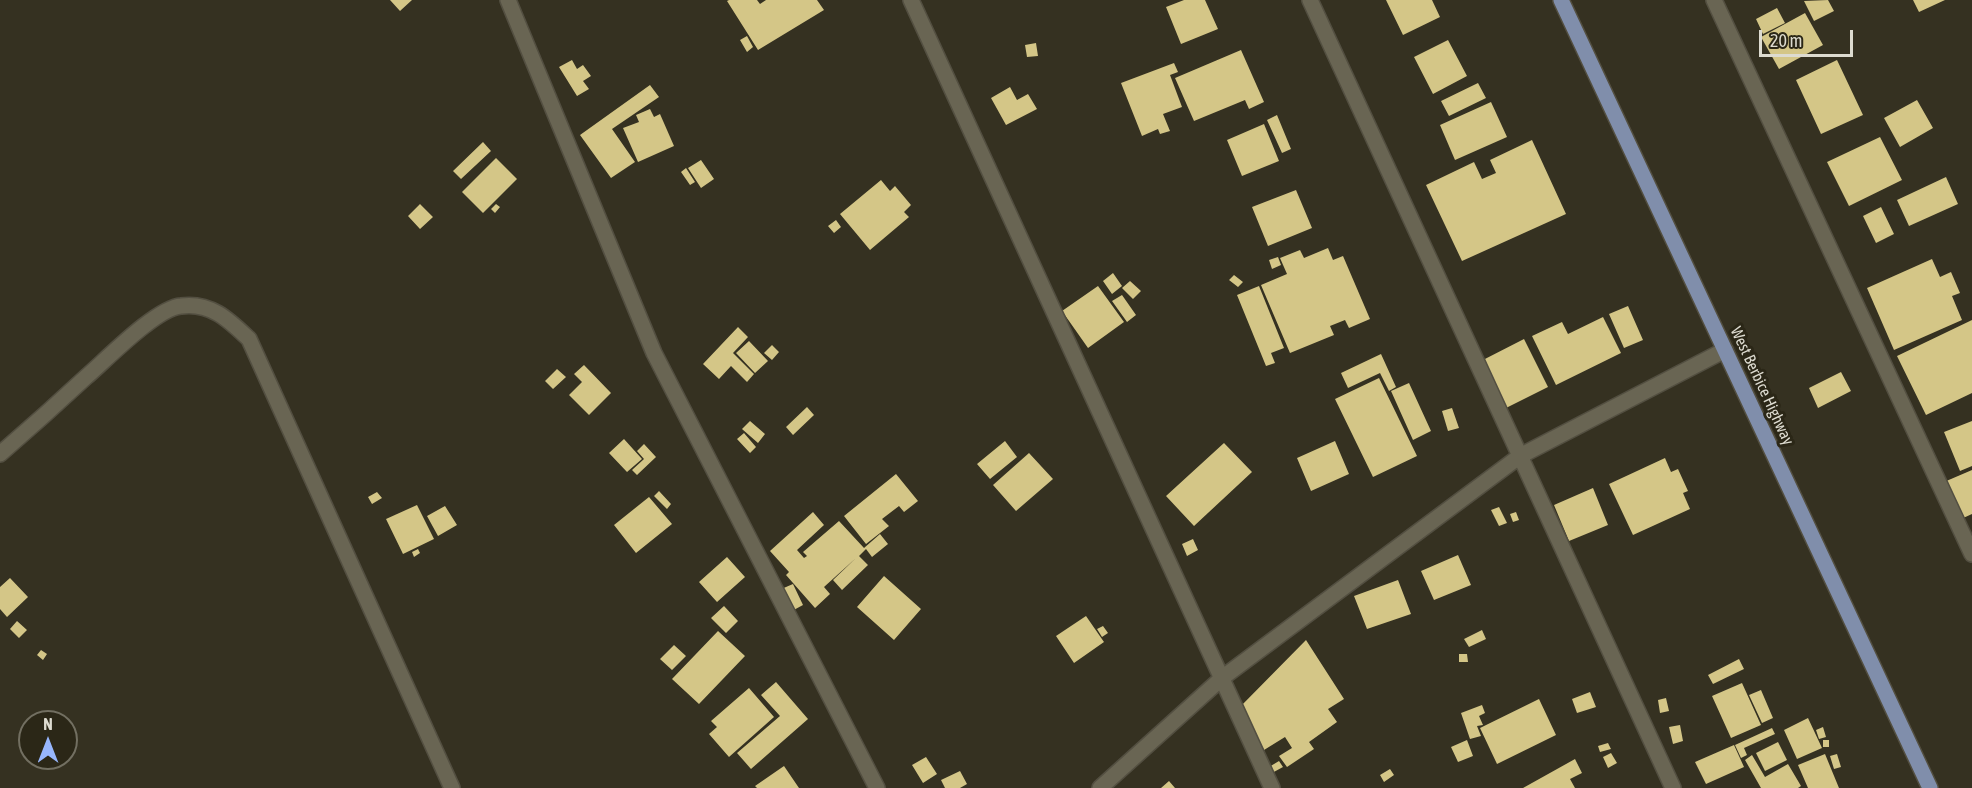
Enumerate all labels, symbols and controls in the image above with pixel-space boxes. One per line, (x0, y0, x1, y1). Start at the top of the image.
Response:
scale bar (1762, 18, 1856, 56)
text: 20 m (1770, 30, 1802, 51)
street label: West Berbice Highway (1726, 324, 1798, 448)
north arrow (18, 710, 78, 770)
text: N (43, 715, 53, 733)

